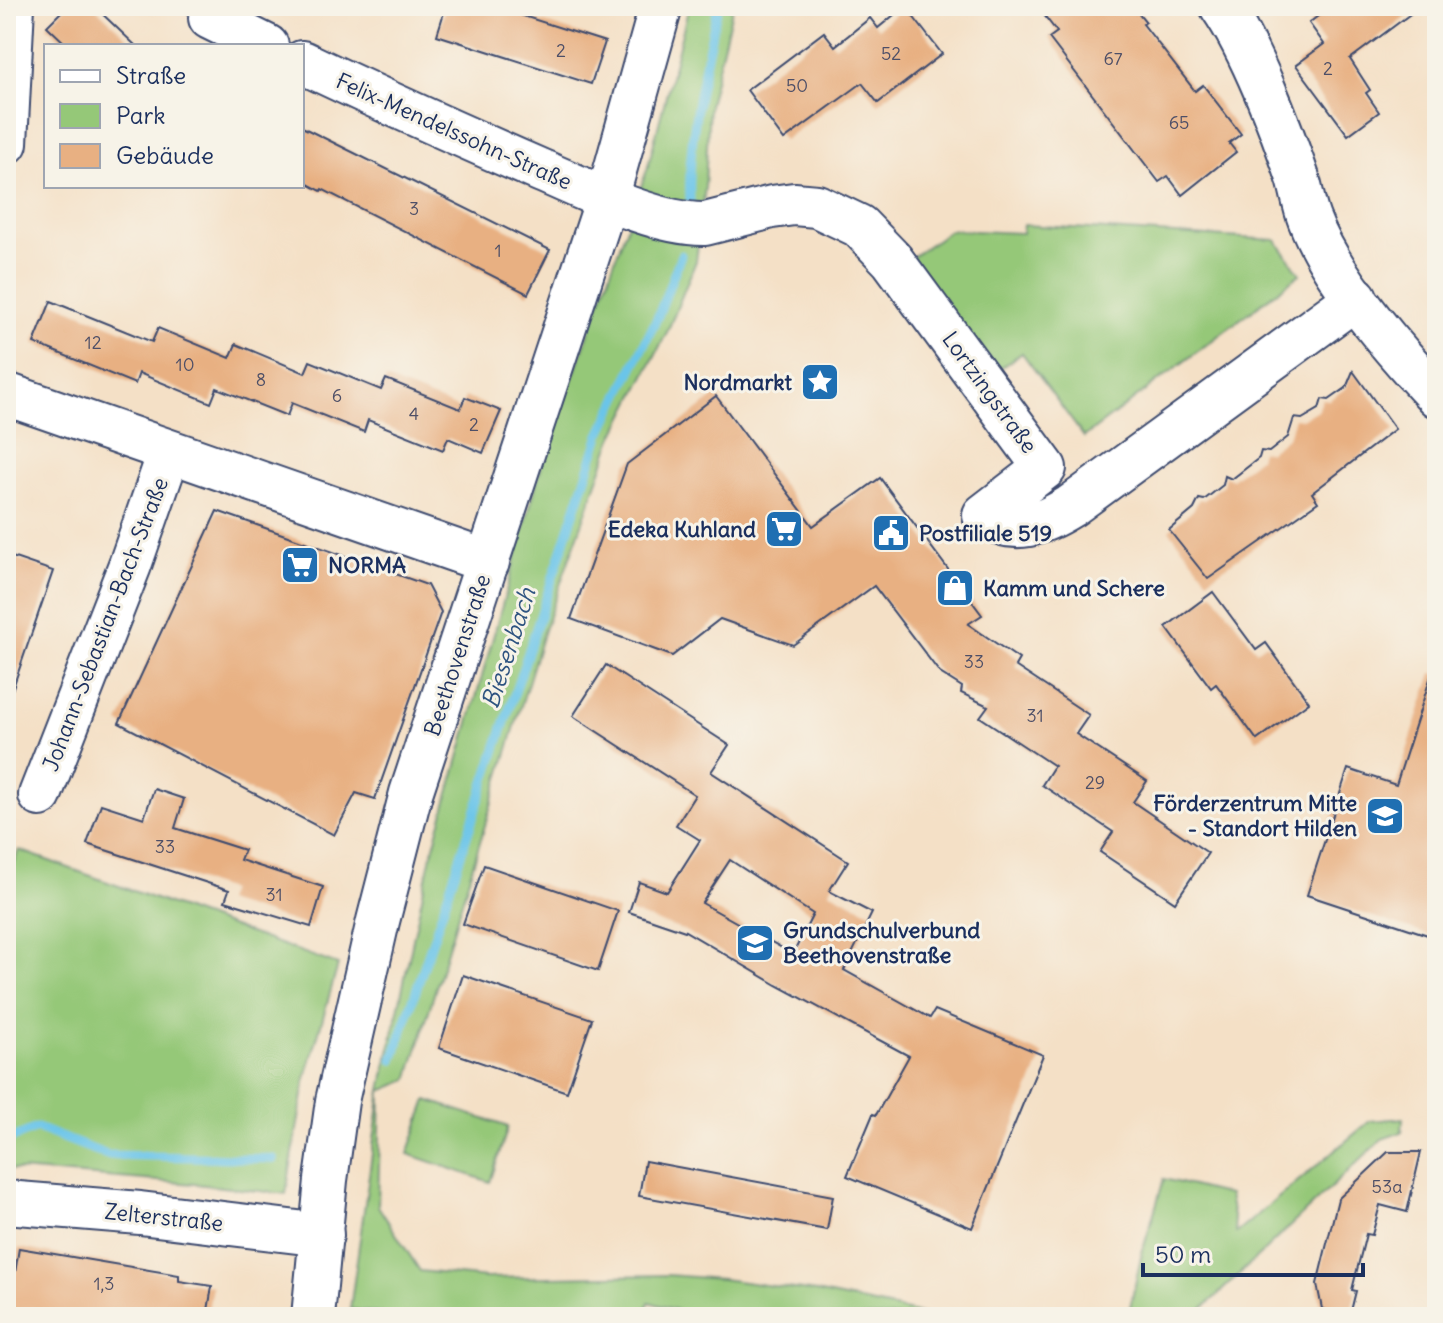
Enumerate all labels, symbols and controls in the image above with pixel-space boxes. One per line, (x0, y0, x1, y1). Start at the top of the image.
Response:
house number: 2 (556, 39, 566, 62)
house number: 52 (881, 42, 901, 65)
legend (44, 44, 304, 188)
house number: 67 (1103, 47, 1123, 70)
house number: 2 (1323, 57, 1333, 80)
text: Straße (116, 60, 186, 90)
street label: Felix-Mendelssohn-Straße (332, 66, 576, 196)
house number: 50 (786, 74, 808, 97)
text: Park (116, 100, 166, 130)
house number: 65 (1169, 111, 1189, 134)
text: Gebäude (116, 140, 214, 170)
house number: 3 (409, 197, 419, 220)
house number: 1 (494, 239, 502, 262)
street label: Lortzingstraße (937, 326, 1043, 458)
house number: 12 (84, 331, 102, 354)
house number: 10 (176, 353, 195, 376)
place icon: Nordmarkt (799, 361, 841, 403)
house number: 8 (256, 368, 266, 391)
place label: Nordmarkt (683, 368, 793, 396)
house number: 6 (332, 384, 342, 407)
house number: 4 (409, 402, 419, 425)
house number: 2 (469, 413, 479, 436)
street label: Johann-Sebastian-Bach-Straße (36, 473, 174, 775)
supermarket icon: Edeka Kuhland (763, 508, 805, 550)
public building icon: Postfiliale 519 (870, 512, 912, 554)
place label: Edeka Kuhland (608, 515, 756, 543)
place label: Postfiliale 519 (919, 519, 1052, 547)
supermarket icon: NORMA (279, 544, 321, 586)
place label: NORMA (328, 551, 406, 579)
shop icon: Kamm und Schere (934, 567, 976, 609)
street label: Beethovenstraße (418, 571, 496, 739)
place label: Kamm und Schere (983, 574, 1165, 602)
water label: Biesenbach (475, 583, 542, 712)
house number: 33 (964, 650, 984, 673)
house number: 31 (1026, 704, 1044, 727)
house number: 29 (1085, 771, 1105, 794)
place label: Förderzentrum Mitte - Standort Hilden (1153, 789, 1357, 842)
school or university icon: Förderzentrum Mitte - Standort Hilden (1364, 795, 1406, 837)
house number: 33 (155, 835, 175, 858)
house number: 31 (265, 883, 283, 906)
place label: Grundschulverbund Beethovenstraße (783, 916, 980, 969)
school or university icon: Grundschulverbund Beethovenstraße (734, 922, 776, 964)
house number: 53a (1372, 1175, 1402, 1198)
street label: Zelterstraße (103, 1197, 225, 1237)
scale bar (1143, 1227, 1363, 1277)
text: 50 m (1155, 1239, 1211, 1269)
house number: 1,3 (93, 1272, 115, 1295)

